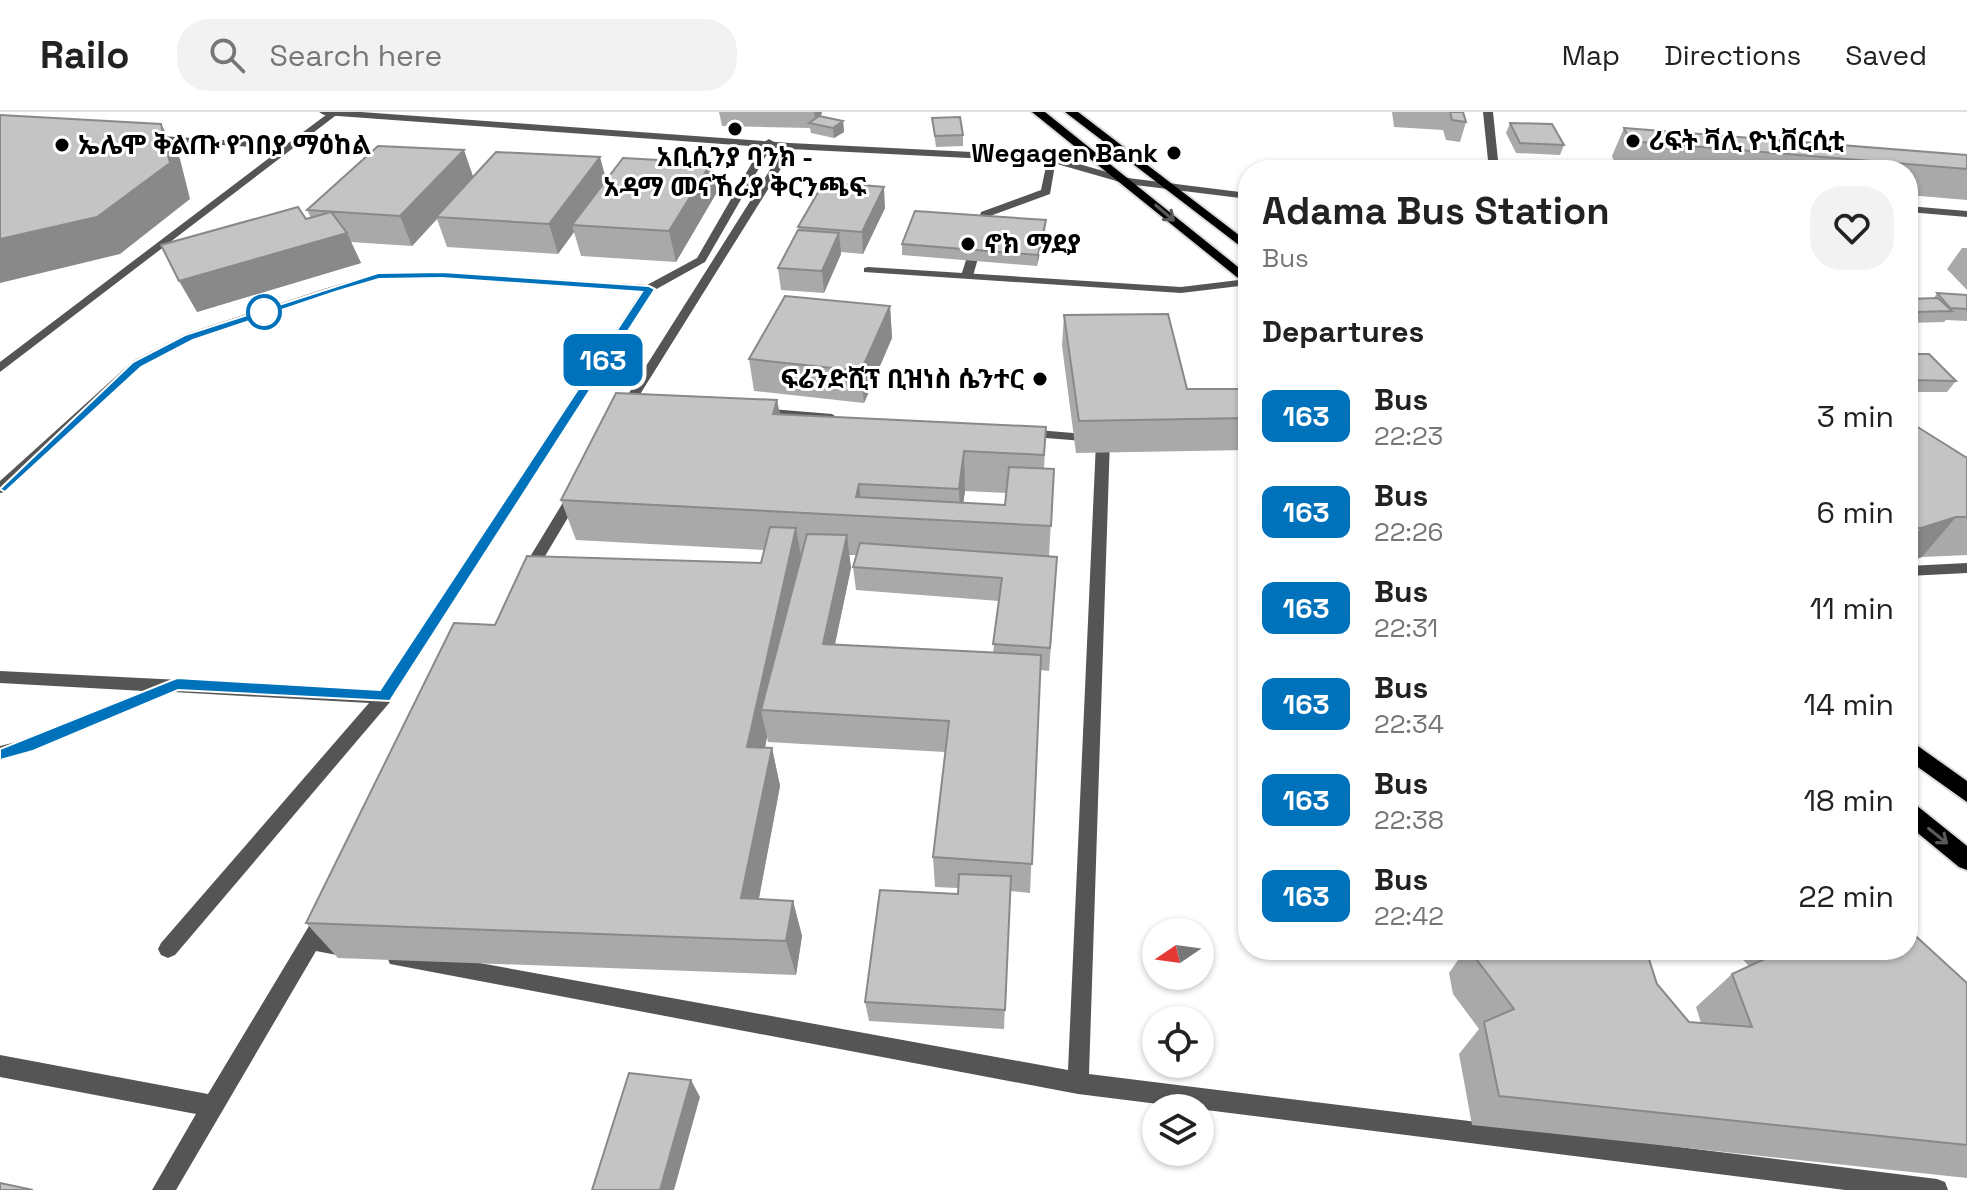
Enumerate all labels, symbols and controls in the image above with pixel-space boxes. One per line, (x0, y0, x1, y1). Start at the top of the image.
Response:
search box (177, 19, 737, 91)
text: Railo (40, 31, 129, 79)
icon: search (205, 33, 249, 77)
text: Search here (269, 36, 442, 75)
text: Map (1562, 37, 1620, 73)
text: Directions (1664, 37, 1801, 73)
text: Saved (1845, 37, 1927, 73)
marker: አቢሲንያ ባንክ - አዳማ መናኸሪያ ቅርንጫፍ (726, 120, 744, 138)
place label: ሪፍት ቫሊ ዮኒቨርሲቲ (1649, 124, 1845, 158)
place label: ኤሌሞ ቅልጡ የገበያ ማዕከል (78, 128, 371, 162)
marker: ሪፍት ቫሊ ዮኒቨርሲቲ (1624, 132, 1642, 150)
marker: ኤሌሞ ቅልጡ የገበያ ማዕከል (53, 136, 71, 154)
place label: Wegagen Bank (971, 136, 1158, 170)
place label: አቢሲንያ ባንክ - አዳማ መናኸሪያ ቅርንጫፍ (603, 140, 867, 204)
marker: Wegagen Bank (1165, 144, 1183, 162)
button: heart (1810, 186, 1894, 270)
text: Adama Bus Station (1262, 187, 1610, 235)
one-way arrow (1154, 204, 1174, 222)
place label: ኖክ ማደያ (984, 227, 1081, 261)
marker: ኖክ ማደያ (959, 235, 977, 253)
text: Bus (1262, 241, 1309, 275)
unlabelled marker (247, 295, 281, 329)
text: Departures (1262, 312, 1424, 351)
line badge: 163 (557, 334, 649, 386)
text: 163 (580, 342, 626, 378)
place label: ፍሬንድሺፕ ቢዝነስ ሴንተር (781, 362, 1025, 396)
marker: ፍሬንድሺፕ ቢዝነስ ሴንተር (1031, 370, 1049, 388)
text: Bus (1374, 380, 1428, 419)
text: 3 min (1817, 397, 1894, 436)
text: 163 (1283, 398, 1329, 434)
text: 22:23 (1374, 419, 1443, 453)
text: Bus (1374, 476, 1428, 515)
text: 6 min (1816, 493, 1894, 532)
text: 163 (1283, 494, 1329, 530)
text: 22:26 (1374, 515, 1444, 549)
text: Bus (1374, 572, 1428, 611)
text: 11 min (1810, 589, 1894, 628)
text: 163 (1283, 590, 1329, 626)
text: 22:31 (1374, 611, 1438, 645)
text: Bus (1374, 668, 1428, 707)
text: 14 min (1803, 685, 1894, 724)
text: 163 (1283, 686, 1329, 722)
text: 22:34 (1374, 707, 1444, 741)
text: Bus (1374, 764, 1428, 803)
text: 18 min (1804, 781, 1894, 820)
text: 163 (1283, 782, 1329, 818)
text: 22:38 (1374, 803, 1444, 837)
one-way arrow (1927, 827, 1947, 845)
text: Bus (1374, 860, 1428, 899)
text: 22 min (1799, 877, 1894, 916)
text: 163 (1283, 878, 1329, 914)
text: 22:42 (1374, 899, 1444, 933)
north arrow (1142, 918, 1214, 990)
map controls (1142, 918, 1214, 1166)
button: locate (1142, 1006, 1214, 1078)
button: layers (1142, 1094, 1214, 1166)

